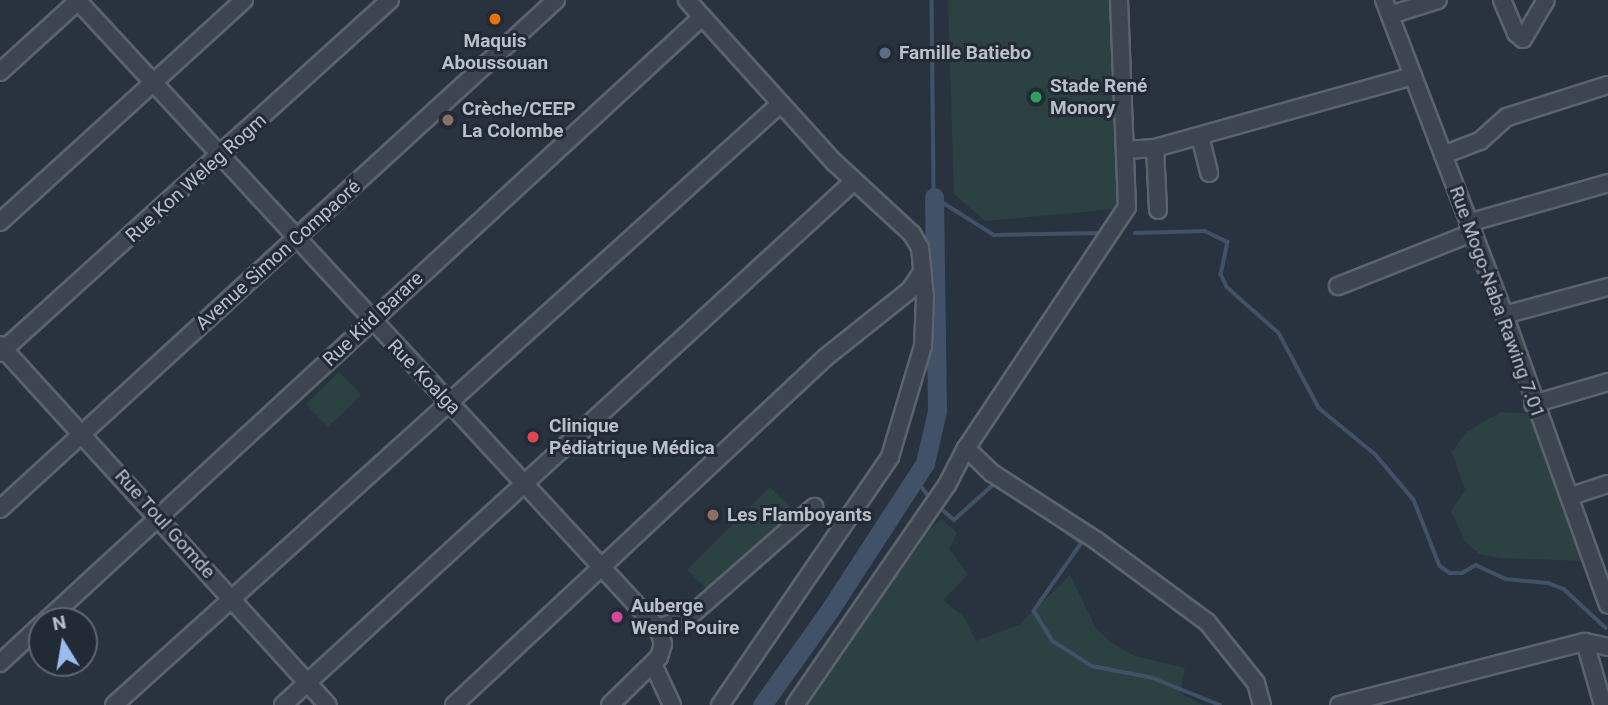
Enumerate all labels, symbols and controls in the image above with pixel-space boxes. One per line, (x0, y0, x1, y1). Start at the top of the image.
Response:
marker: Maquis Aboussouan (487, 11, 503, 27)
place label: Maquis Aboussouan (442, 30, 548, 74)
place label: Famille Batiebo (899, 42, 1031, 64)
marker: Famille Batiebo (877, 45, 893, 61)
place label: Stade René Monory (1050, 75, 1147, 119)
marker: Stade René Monory (1028, 89, 1044, 105)
place label: Crèche/CEEP La Colombe (462, 98, 575, 142)
street label: Rue Kon Weleg Rogm (121, 109, 271, 247)
marker: Crèche/CEEP La Colombe (440, 112, 456, 128)
street label: Avenue Simon Compaoré (191, 175, 365, 335)
street label: Rue Mogo-Naba Rawing 7.01 (1444, 183, 1550, 421)
street label: Rue Kiid Barare (318, 267, 428, 371)
street label: Rue Koalga (383, 335, 465, 419)
place label: Clinique Pédiatrique Médica (549, 415, 715, 459)
marker: Clinique Pédiatrique Médica (523, 427, 543, 447)
street label: Rue Toul Gomde (110, 465, 220, 583)
place label: Les Flamboyants (727, 504, 872, 526)
marker: Les Flamboyants (705, 507, 721, 523)
place label: Auberge Wend Pouire (631, 595, 739, 639)
north arrow (28, 607, 98, 677)
marker: Auberge Wend Pouire (609, 609, 625, 625)
text: N (51, 610, 68, 635)

